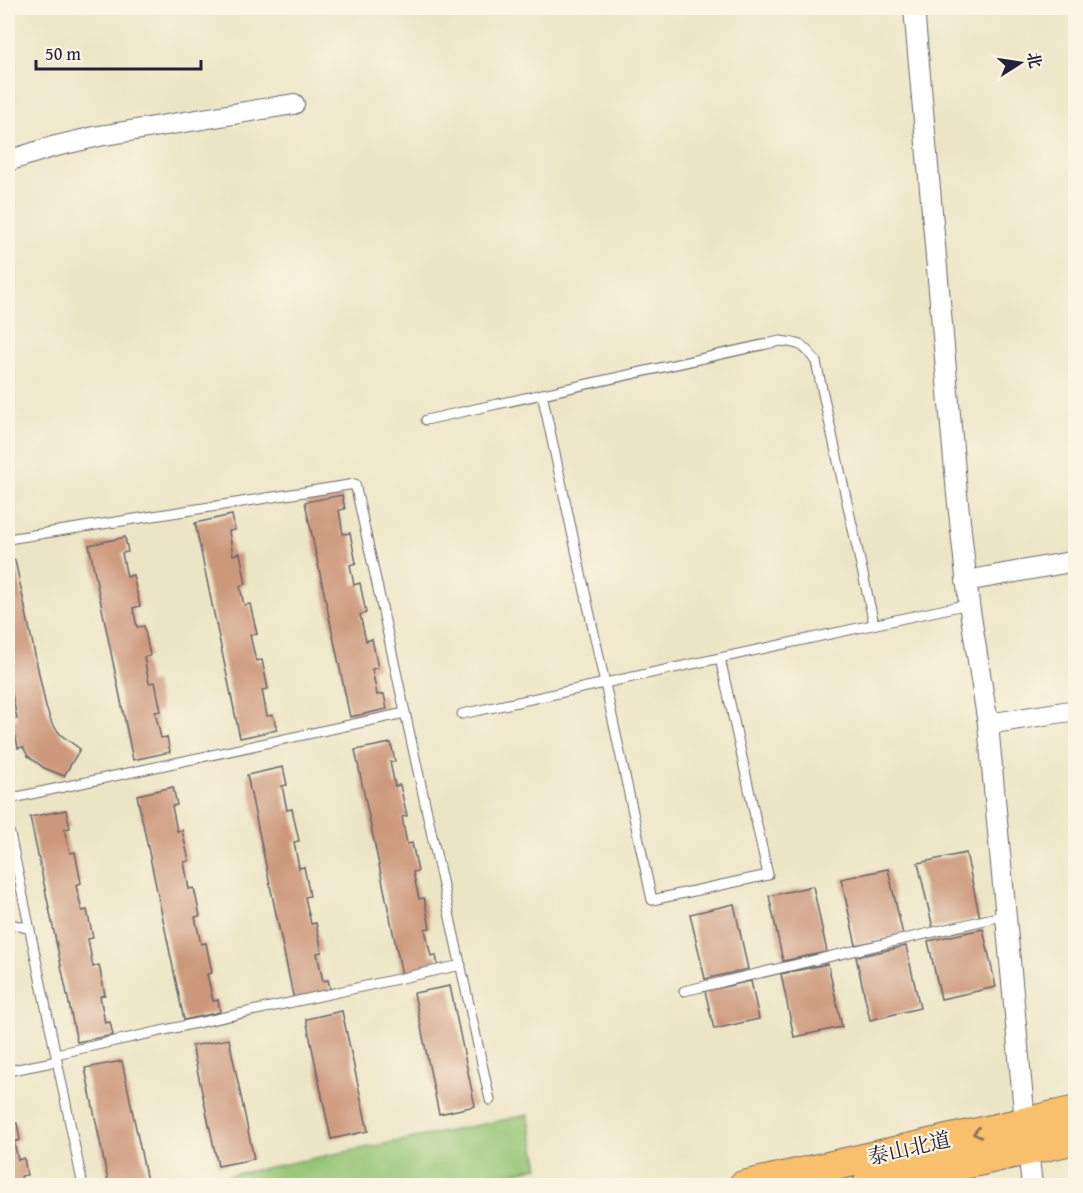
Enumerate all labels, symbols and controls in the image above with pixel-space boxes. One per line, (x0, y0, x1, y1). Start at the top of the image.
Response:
scale bar (36, 33, 201, 71)
north arrow (990, 33, 1050, 93)
text: 50 m (45, 40, 81, 67)
text: 北 (1021, 50, 1048, 70)
street label: 泰山北道 (865, 1123, 953, 1173)
one-way arrow (973, 1126, 983, 1139)

